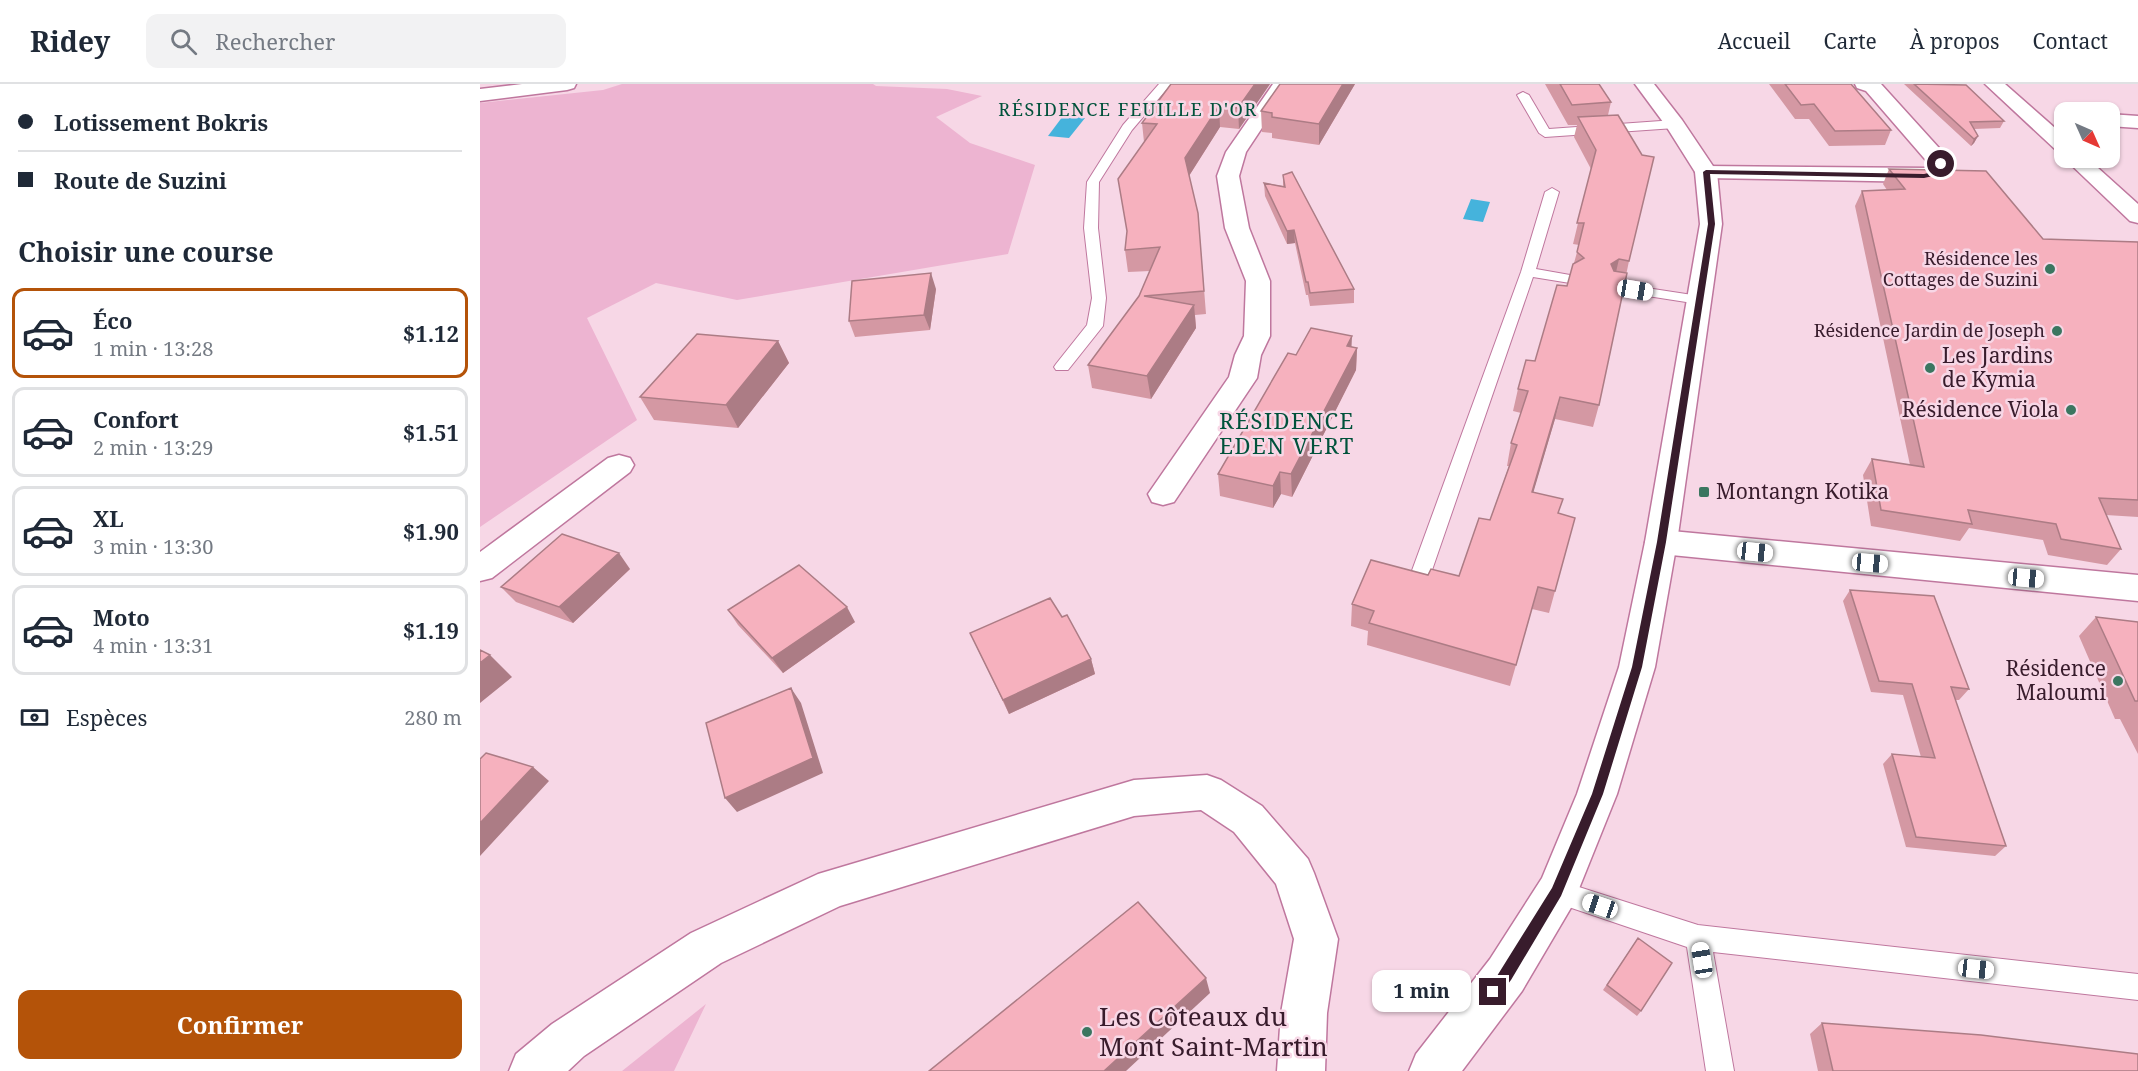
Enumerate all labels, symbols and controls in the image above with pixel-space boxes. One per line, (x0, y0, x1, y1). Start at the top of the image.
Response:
search box (146, 14, 566, 68)
text: Ridey (30, 22, 110, 60)
icon: search (167, 25, 200, 58)
text: Rechercher (215, 26, 335, 56)
text: Accueil (1718, 27, 1791, 55)
text: Carte (1824, 27, 1877, 55)
text: À propos (1910, 27, 2000, 55)
text: Contact (2033, 27, 2108, 55)
district label: RÉSIDENCE FEUILLE D'OR (998, 97, 1258, 121)
north arrow (2054, 102, 2120, 168)
map controls (2054, 102, 2120, 168)
text: Lotissement Bokris (54, 107, 268, 137)
route start (1927, 150, 1954, 177)
text: Route de Suzini (54, 165, 227, 195)
text: Choisir une course (18, 233, 274, 270)
place label: Résidence les Cottages de Suzini (1883, 246, 2038, 291)
marker: Résidence les Cottages de Suzini (2043, 262, 2057, 276)
car (1616, 278, 1654, 302)
text: Éco (93, 305, 132, 335)
icon: car (21, 306, 75, 360)
text: $1.12 (403, 318, 459, 348)
place label: Résidence Jardin de Joseph (1814, 318, 2045, 342)
marker: Résidence Jardin de Joseph (2050, 324, 2064, 338)
text: 1 min · 13:28 (93, 335, 213, 362)
place label: Les Jardins de Kymia (1942, 341, 2053, 393)
marker: Les Jardins de Kymia (1923, 361, 1937, 375)
place label: Résidence Viola (1902, 395, 2059, 423)
marker: Résidence Viola (2064, 403, 2078, 417)
text: Confort (93, 404, 179, 434)
icon: car (21, 405, 75, 459)
district label: RÉSIDENCE EDEN VERT (1219, 405, 1355, 460)
text: $1.51 (403, 417, 459, 447)
text: 2 min · 13:29 (93, 434, 213, 461)
place label: Montangn Kotika (1716, 477, 1889, 505)
marker: Montangn Kotika (1697, 485, 1711, 499)
text: XL (93, 503, 124, 533)
icon: car (21, 504, 75, 558)
text: $1.90 (403, 516, 459, 546)
text: 3 min · 13:30 (93, 533, 213, 560)
car (1736, 541, 1774, 563)
car (1851, 552, 1889, 574)
car (2007, 567, 2045, 589)
text: Moto (93, 602, 150, 632)
icon: car (21, 603, 75, 657)
text: $1.19 (403, 615, 459, 645)
text: 4 min · 13:31 (93, 632, 213, 659)
place label: Résidence Maloumi (2006, 654, 2106, 706)
marker: Résidence Maloumi (2111, 674, 2125, 688)
icon: cash (18, 701, 51, 734)
text: Espèces (66, 702, 147, 732)
text: 280 m (404, 704, 462, 731)
car (1580, 892, 1620, 920)
car (1690, 941, 1714, 979)
car (1957, 958, 1995, 980)
callout: 1 min (1373, 971, 1472, 1013)
text: 1 min (1393, 977, 1450, 1004)
route end (1479, 978, 1506, 1005)
button: Confirmer (18, 990, 462, 1059)
place label: Les Côteaux du Mont Saint-Martin (1099, 998, 1328, 1064)
marker: Les Côteaux du Mont Saint-Martin (1080, 1025, 1094, 1039)

